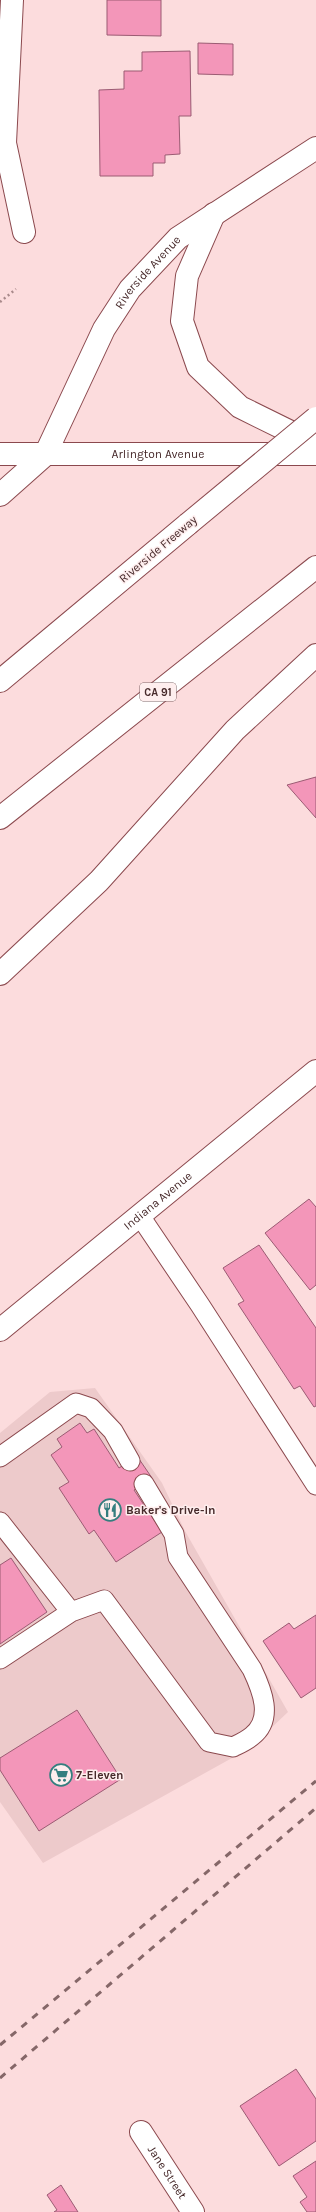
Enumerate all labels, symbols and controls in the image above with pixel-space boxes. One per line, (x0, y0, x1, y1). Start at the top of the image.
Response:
street label: Riverside Avenue (112, 233, 184, 312)
street label: Arlington Avenue (112, 447, 204, 461)
street label: Riverside Freeway (116, 512, 200, 586)
road number: CA 91 (140, 683, 176, 701)
street label: Indiana Avenue (121, 1169, 195, 1233)
restaurant icon: Baker's Drive-In (97, 1497, 123, 1523)
place label: Baker's Drive-In (126, 1503, 216, 1517)
supermarket icon: 7-Eleven (48, 1762, 74, 1788)
place label: 7-Eleven (76, 1768, 124, 1782)
street label: Jane Street (145, 2143, 190, 2202)

